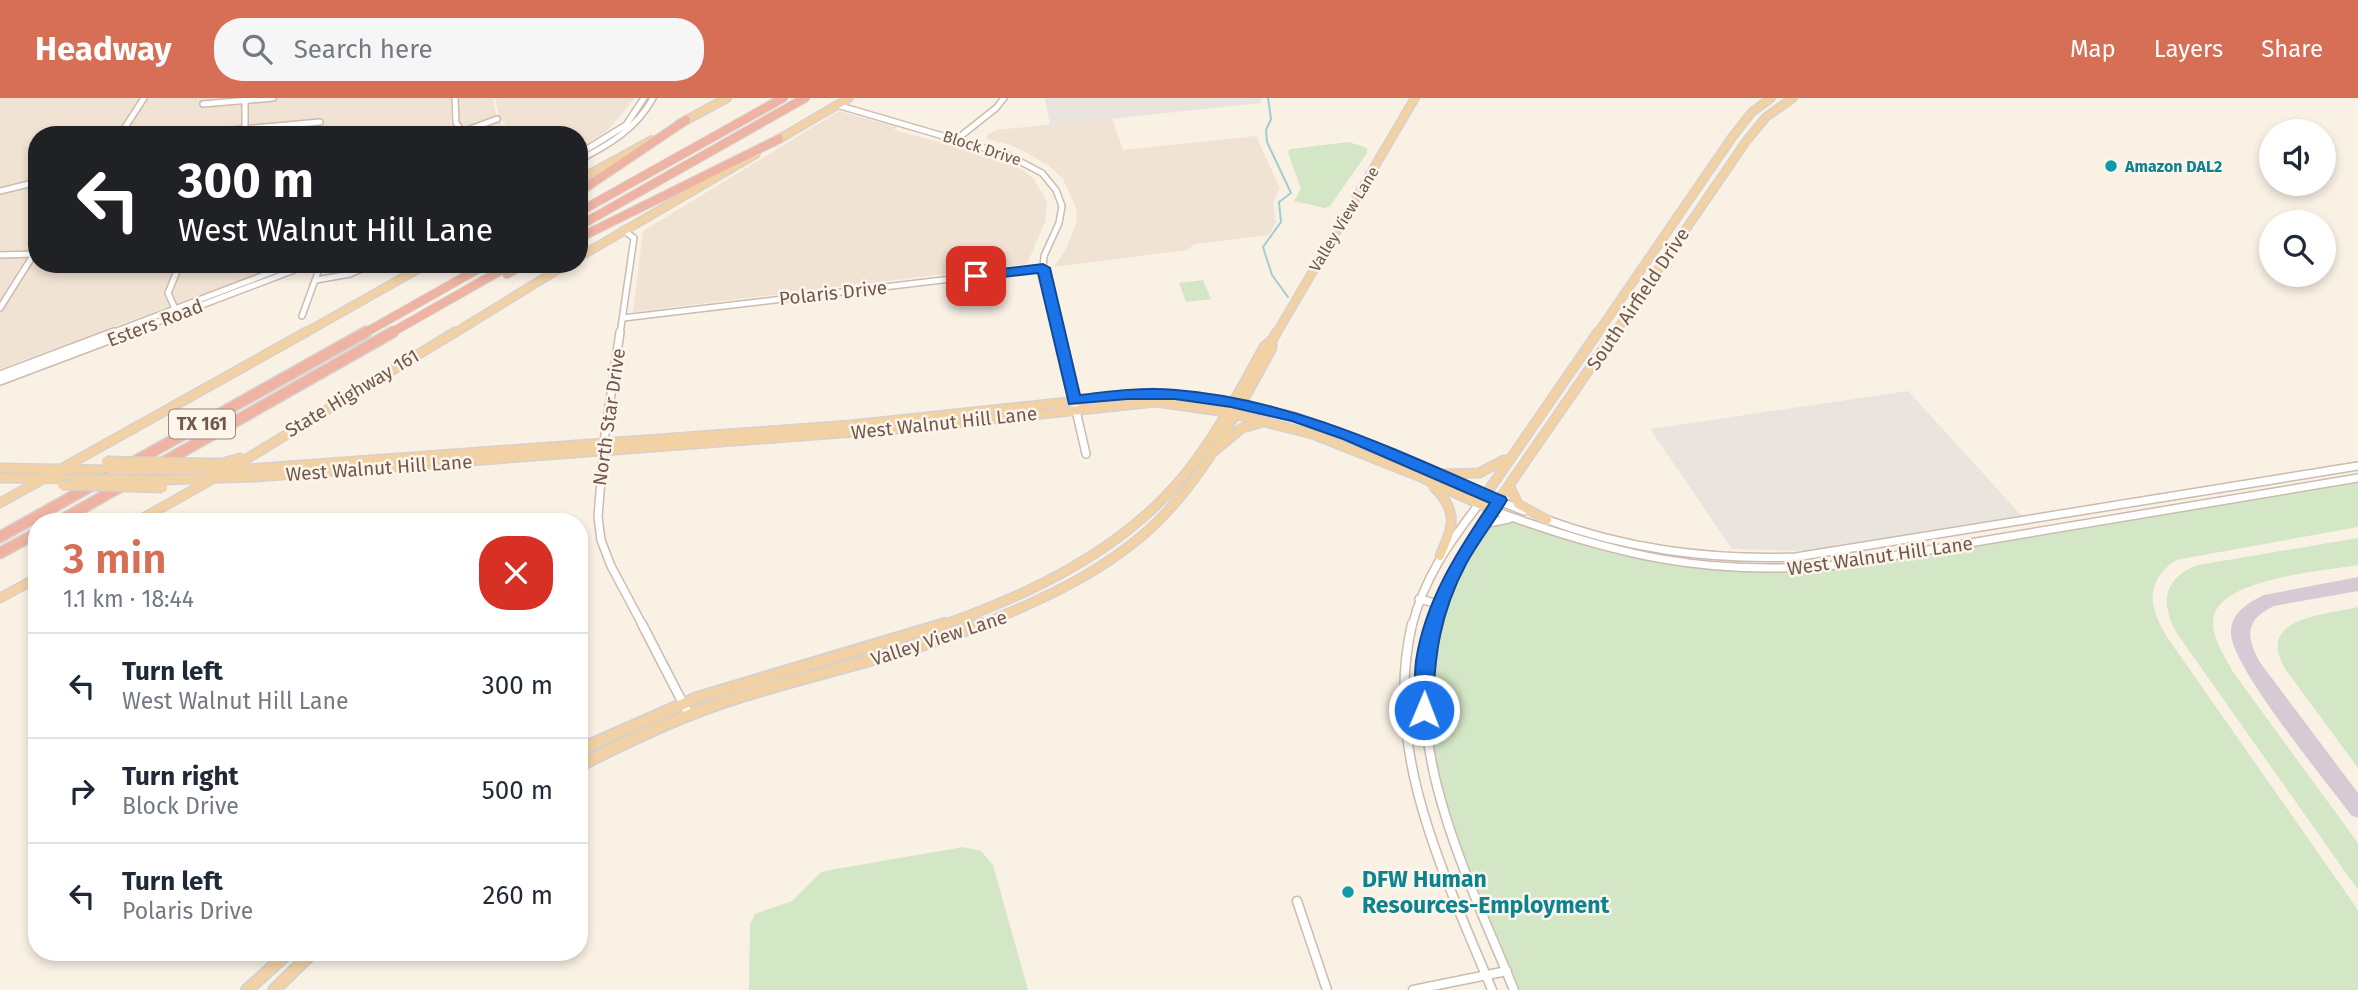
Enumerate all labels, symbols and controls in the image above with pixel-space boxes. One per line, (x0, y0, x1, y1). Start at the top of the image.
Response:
search box (214, 18, 704, 81)
text: Headway (35, 29, 172, 69)
icon: search (238, 30, 276, 68)
text: Search here (294, 34, 433, 65)
text: Map (2070, 35, 2116, 63)
text: Layers (2154, 35, 2223, 63)
text: Share (2261, 35, 2323, 63)
map controls (2259, 119, 2336, 287)
button: sound (2259, 119, 2336, 196)
street label: Block Drive (940, 126, 1024, 170)
text: 300 m (178, 151, 314, 210)
icon: left (63, 154, 154, 245)
place label: Amazon DAL2 (2124, 157, 2222, 176)
marker: Amazon DAL2 (2103, 158, 2119, 174)
street label: Valley View Lane (1305, 163, 1383, 275)
button: search (2259, 210, 2336, 287)
text: West Walnut Hill Lane (178, 211, 493, 249)
street label: South Airfield Drive (1582, 223, 1694, 375)
pin (946, 246, 1006, 306)
icon: arrive (957, 257, 995, 295)
street label: Polaris Drive (778, 276, 888, 310)
street label: Esters Road (104, 294, 206, 352)
street label: State Highway 161 (281, 344, 423, 442)
street label: North Star Drive (588, 347, 630, 487)
street label: West Walnut Hill Lane (850, 402, 1038, 444)
road number: TX 161 (169, 410, 235, 438)
street label: West Walnut Hill Lane (285, 450, 473, 486)
street label: West Walnut Hill Lane (1786, 532, 1974, 580)
text: 3 min (63, 534, 167, 584)
button: close (479, 536, 553, 610)
text: 1.1 km · 18:44 (63, 585, 194, 613)
street label: Valley View Lane (868, 605, 1010, 671)
text: Turn left (122, 656, 223, 687)
icon: left (63, 667, 101, 705)
text: 300 m (482, 670, 553, 701)
position arrow (1387, 673, 1461, 747)
text: West Walnut Hill Lane (122, 687, 348, 715)
text: Turn right (122, 761, 239, 792)
icon: right (63, 772, 101, 810)
text: 500 m (482, 775, 553, 806)
text: Block Drive (122, 792, 239, 820)
place label: DFW Human Resources-Employment (1362, 865, 1611, 919)
text: Turn left (122, 866, 223, 897)
icon: left (63, 877, 101, 915)
text: 260 m (483, 880, 553, 911)
marker: DFW Human Resources-Employment (1340, 884, 1356, 900)
text: Polaris Drive (122, 897, 253, 925)

